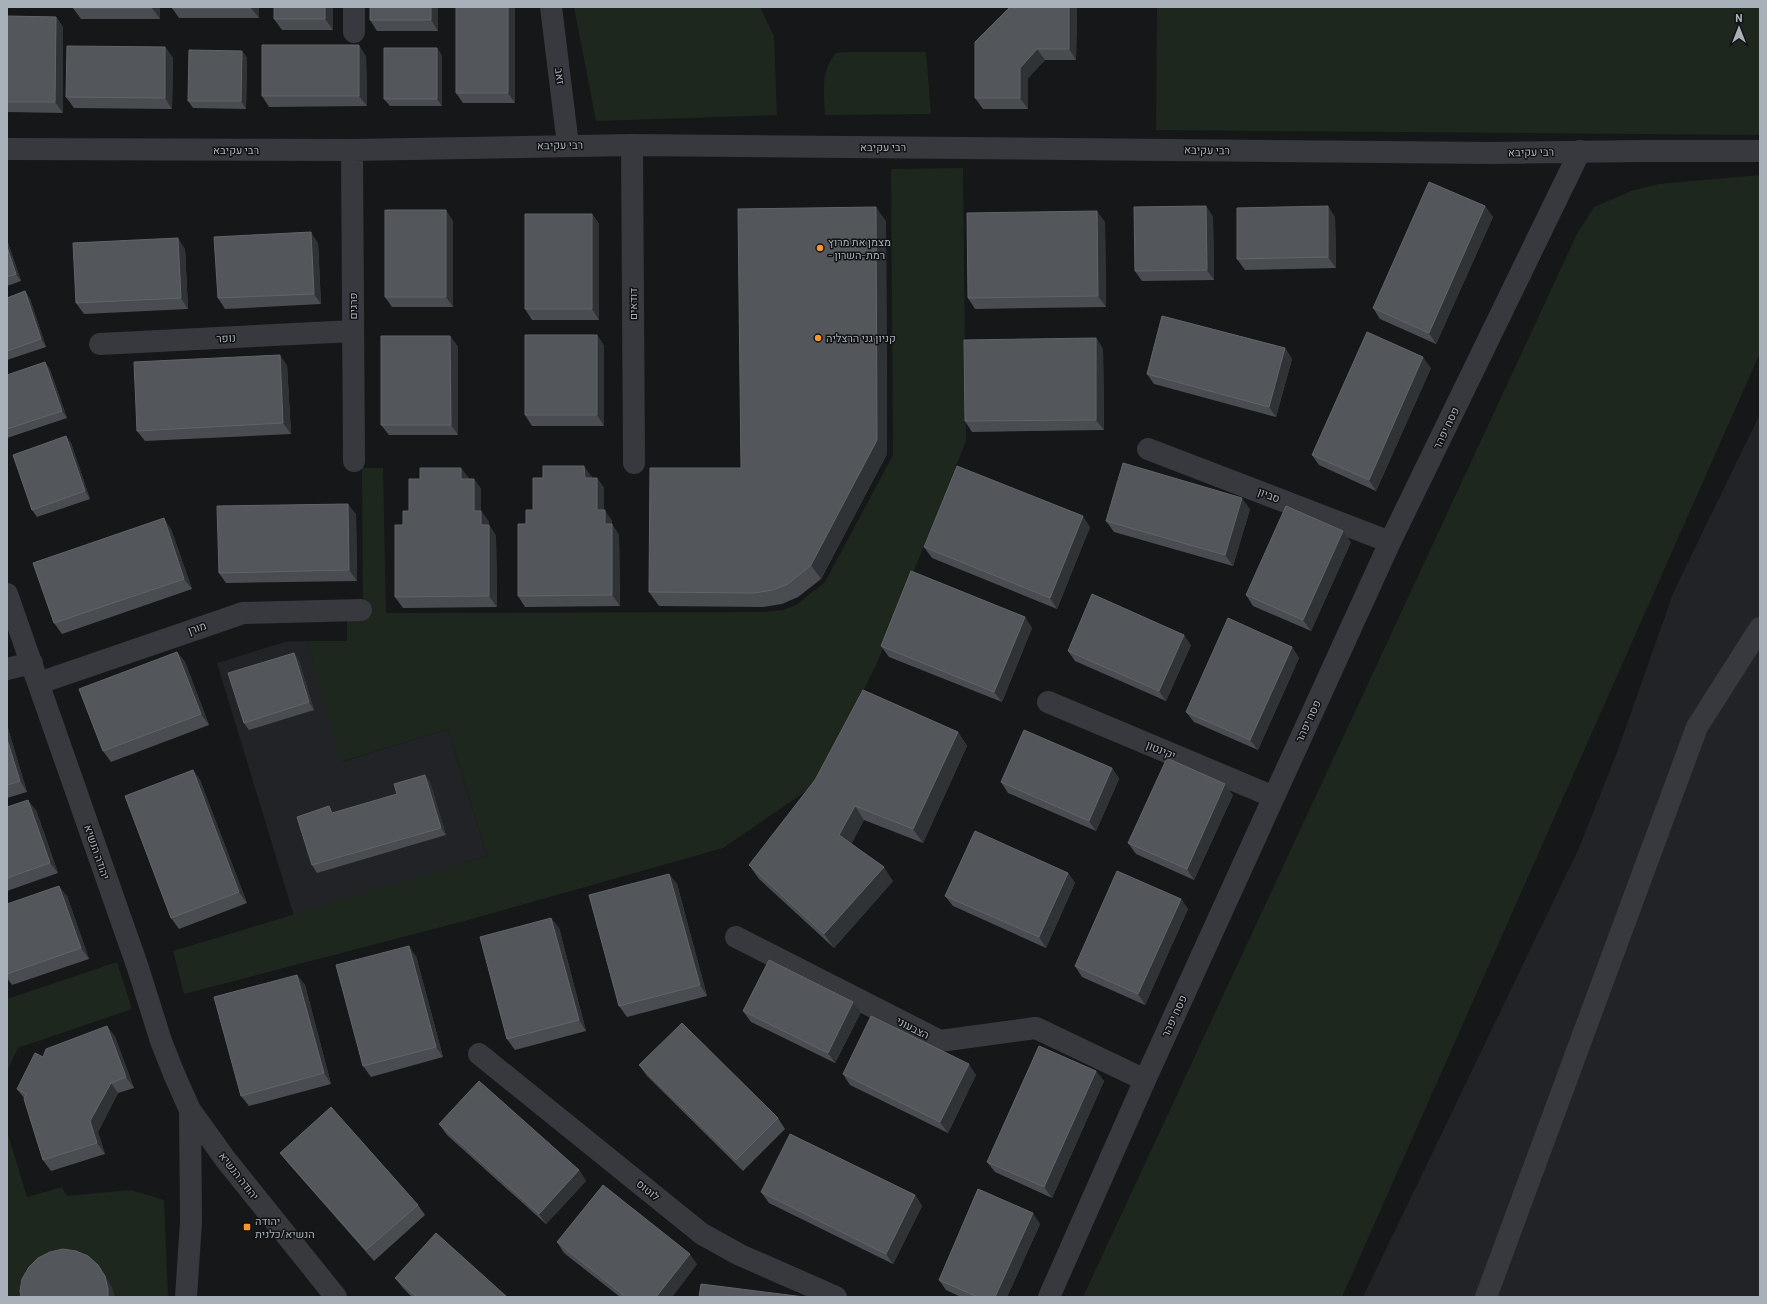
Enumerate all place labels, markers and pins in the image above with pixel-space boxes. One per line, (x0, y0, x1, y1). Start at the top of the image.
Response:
place label: מצמן את מרוץ - רמת-השרון (828, 235, 891, 261)
marker: מצמן את מרוץ - רמת-השרון (815, 243, 825, 253)
place label: קניון גני הרצליה (826, 331, 896, 344)
marker: קניון גני הרצליה (813, 333, 823, 343)
place label: יהודה הנשיא/כלנית (255, 1214, 315, 1240)
marker: יהודה הנשיא/כלנית (242, 1222, 252, 1232)

